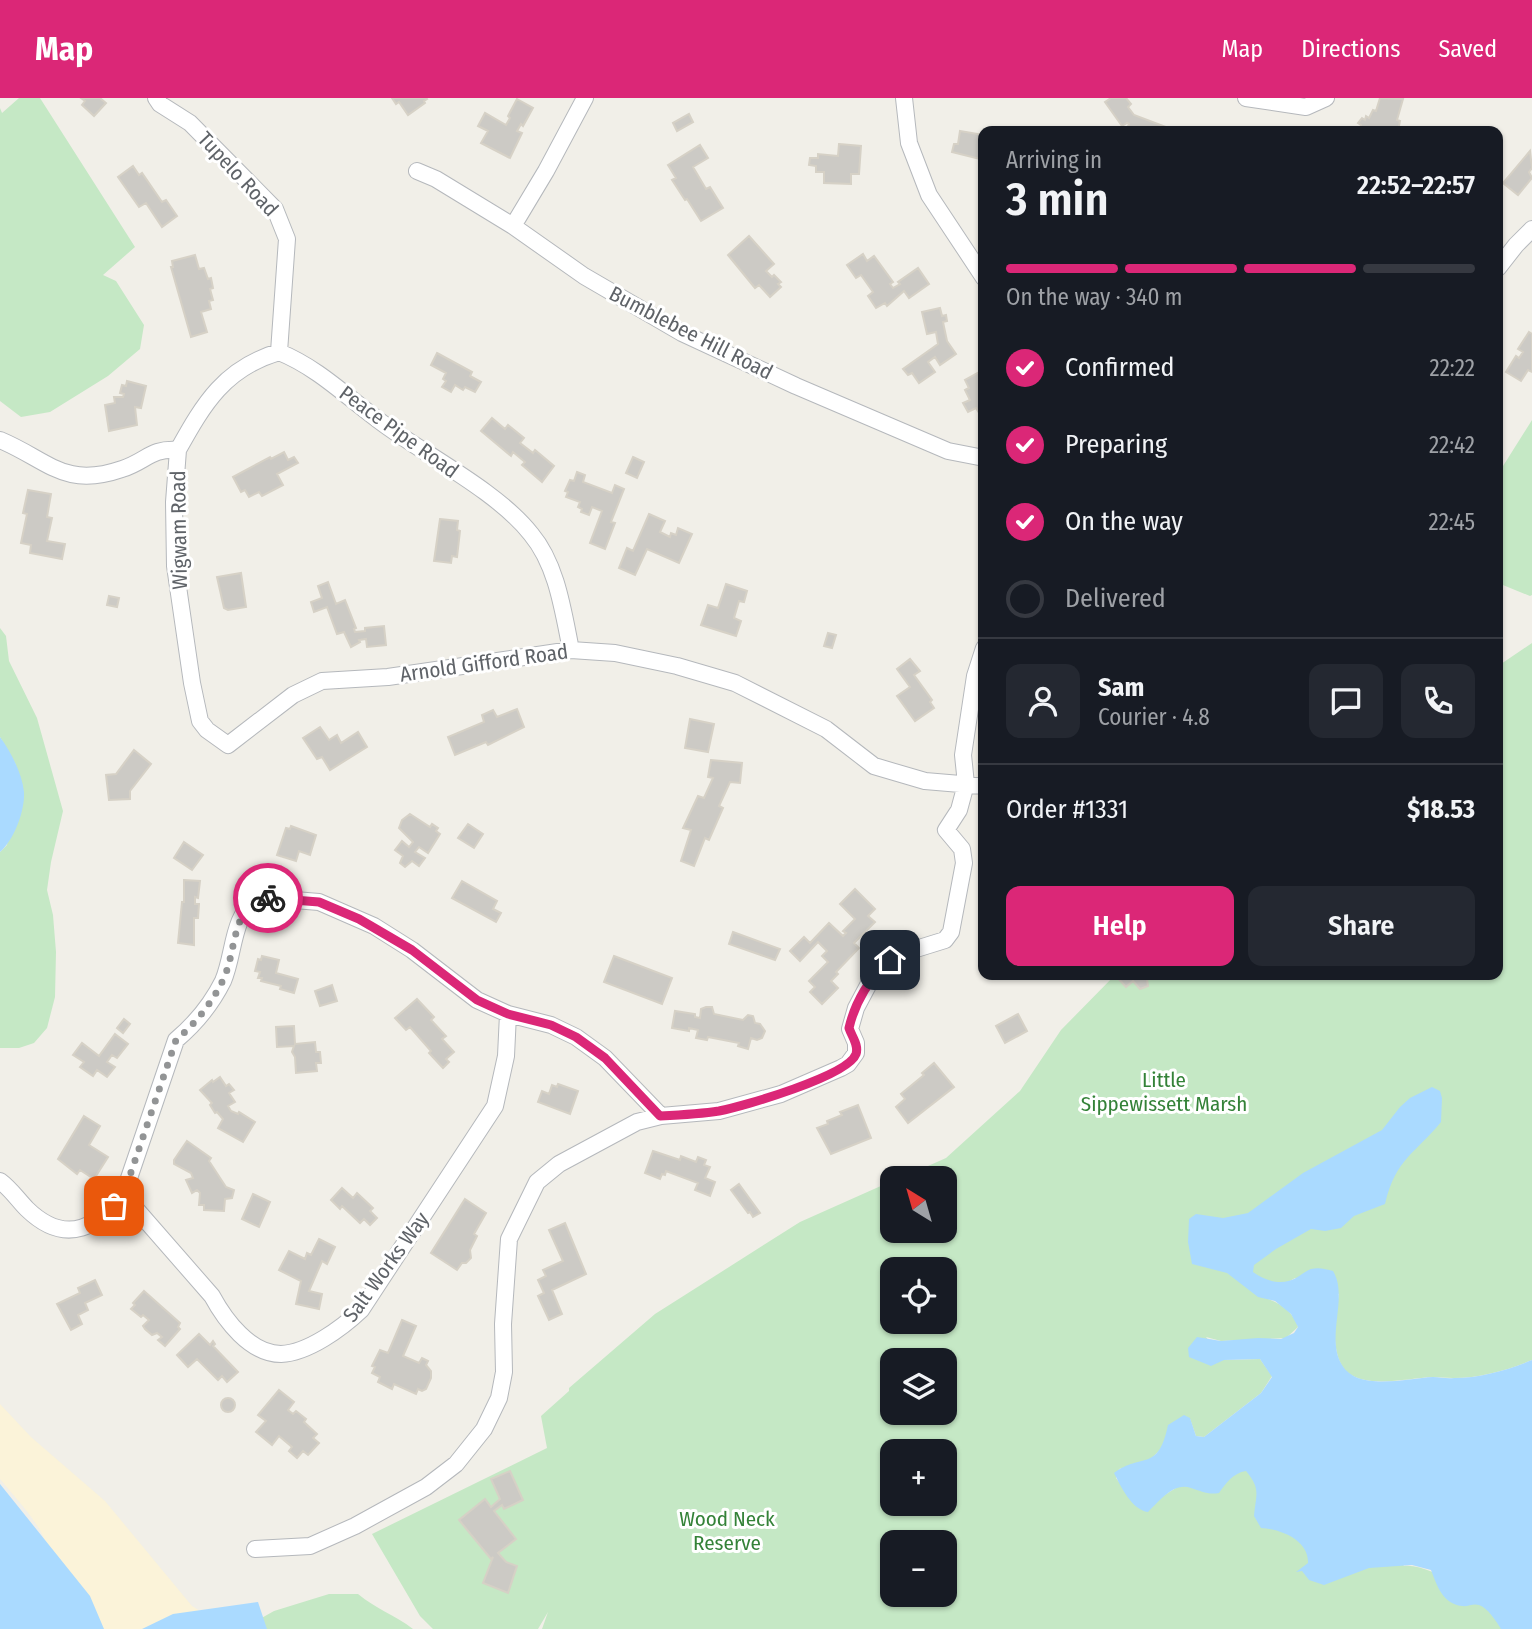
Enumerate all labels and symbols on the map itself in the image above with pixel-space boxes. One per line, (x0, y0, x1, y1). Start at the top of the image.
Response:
street label: Tupelo Road (192, 126, 284, 222)
street label: Bumblebee Hill Road (605, 281, 777, 385)
street label: Peace Pipe Road (334, 380, 464, 484)
street label: Wigwam Road (165, 470, 193, 590)
street label: Arnold Gifford Road (398, 638, 570, 688)
courier (233, 863, 303, 933)
pin (860, 930, 920, 990)
park label: Little Sippewissett Marsh (1081, 1067, 1247, 1117)
north arrow (880, 1166, 957, 1242)
pin (84, 1176, 144, 1236)
street label: Salt Works Way (337, 1206, 435, 1327)
park label: Wood Neck Reserve (679, 1506, 775, 1556)

